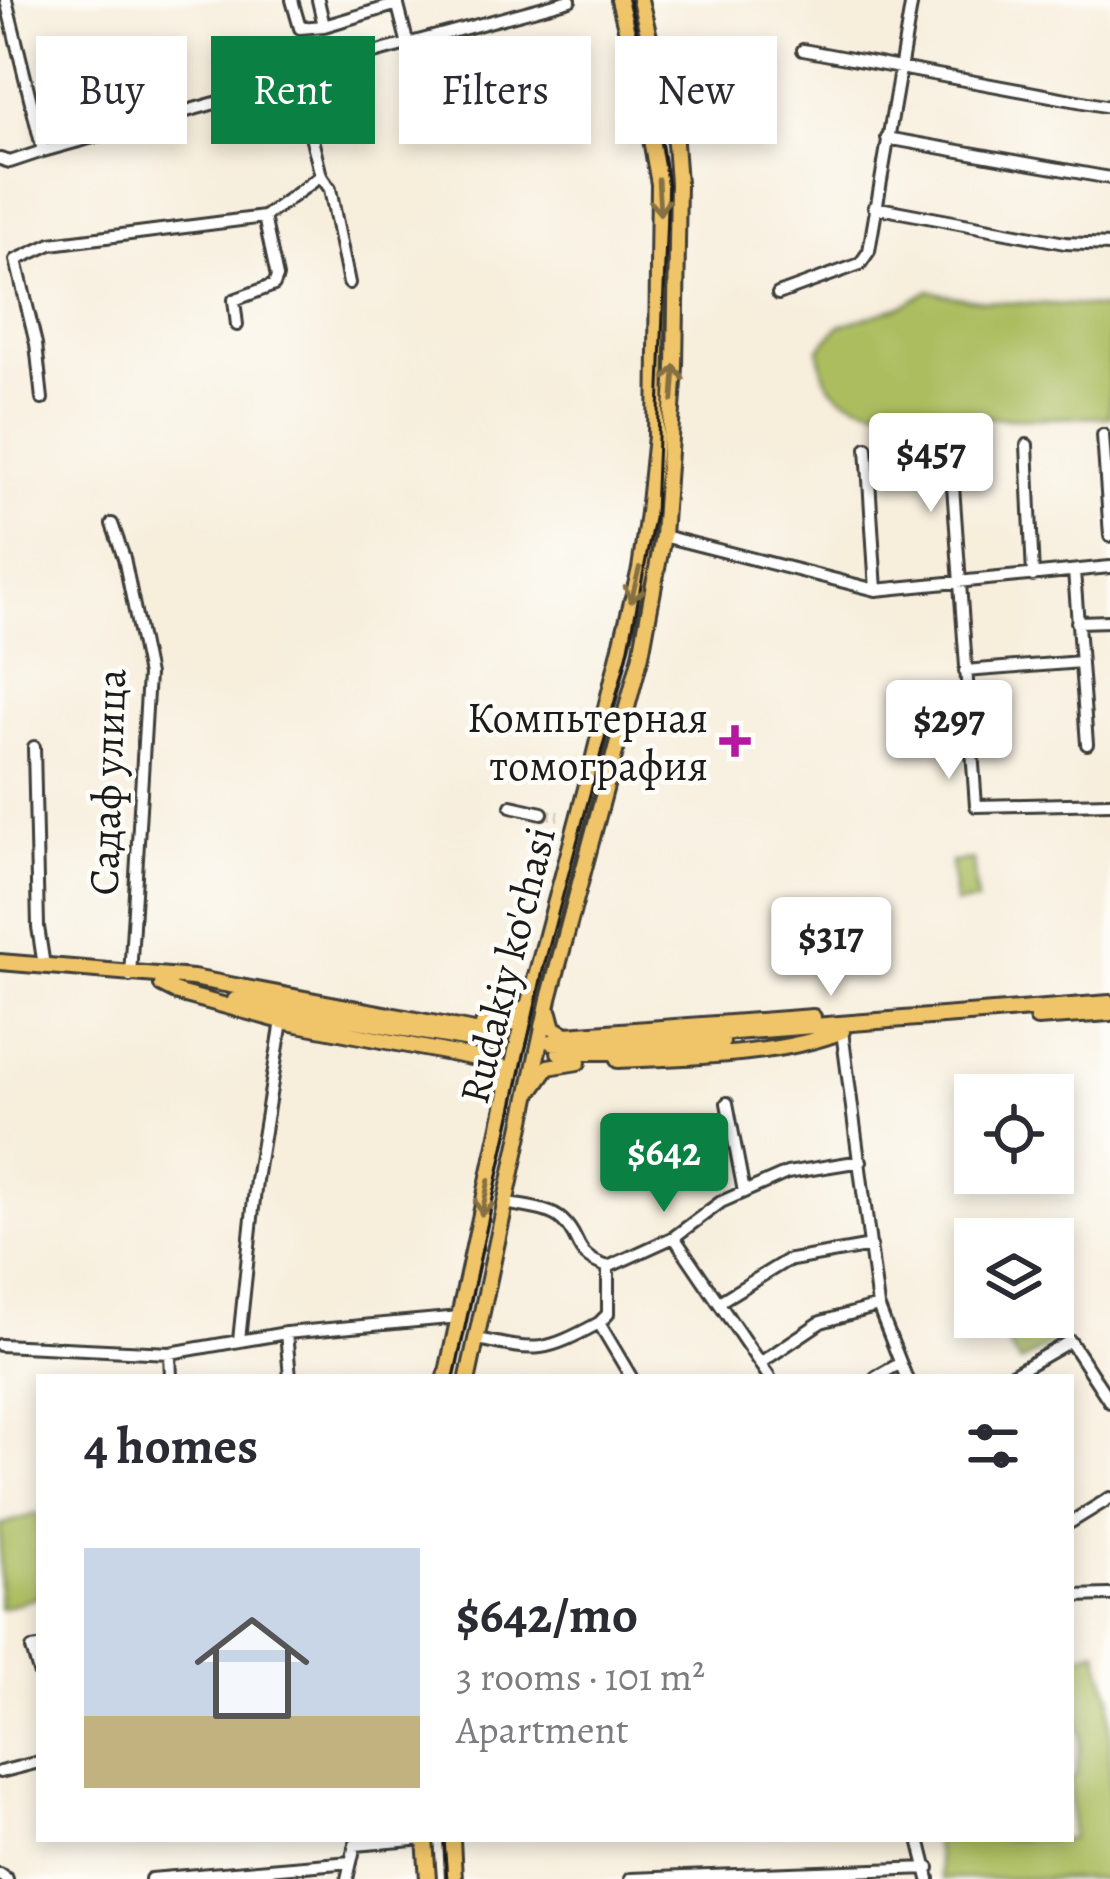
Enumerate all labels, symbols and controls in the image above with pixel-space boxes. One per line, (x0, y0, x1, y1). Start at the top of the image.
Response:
chip: Buy (36, 36, 187, 144)
chip: Rent (211, 36, 375, 144)
chip: Filters (399, 36, 591, 144)
chip: New (615, 36, 777, 144)
one-way arrow (648, 177, 671, 216)
one-way arrow (662, 365, 685, 404)
pin: $457 (860, 413, 1002, 515)
text: $457 (896, 425, 966, 478)
one-way arrow (623, 565, 645, 603)
street label: Садаф улица (75, 667, 139, 896)
pin: $297 (878, 680, 1020, 782)
place label: Компьтерная томография (467, 689, 708, 794)
text: $297 (913, 692, 985, 745)
marker: Компьтерная томография (719, 725, 751, 757)
street label: Rudakiy ko'chasi (445, 821, 569, 1109)
pin: $317 (760, 897, 902, 999)
text: $317 (798, 909, 864, 962)
map controls (954, 1074, 1074, 1338)
button: locate (954, 1074, 1074, 1194)
pin: $642 (593, 1113, 735, 1215)
text: $642 (627, 1125, 701, 1178)
one-way arrow (473, 1179, 496, 1217)
button: layers (954, 1218, 1074, 1338)
text: 4 homes (84, 1411, 258, 1481)
icon: filters (960, 1413, 1026, 1479)
text: $642/mo (456, 1580, 638, 1650)
icon: home (180, 1596, 324, 1740)
text: 3 rooms · 101 m² (456, 1650, 705, 1703)
text: Apartment (456, 1703, 629, 1756)

